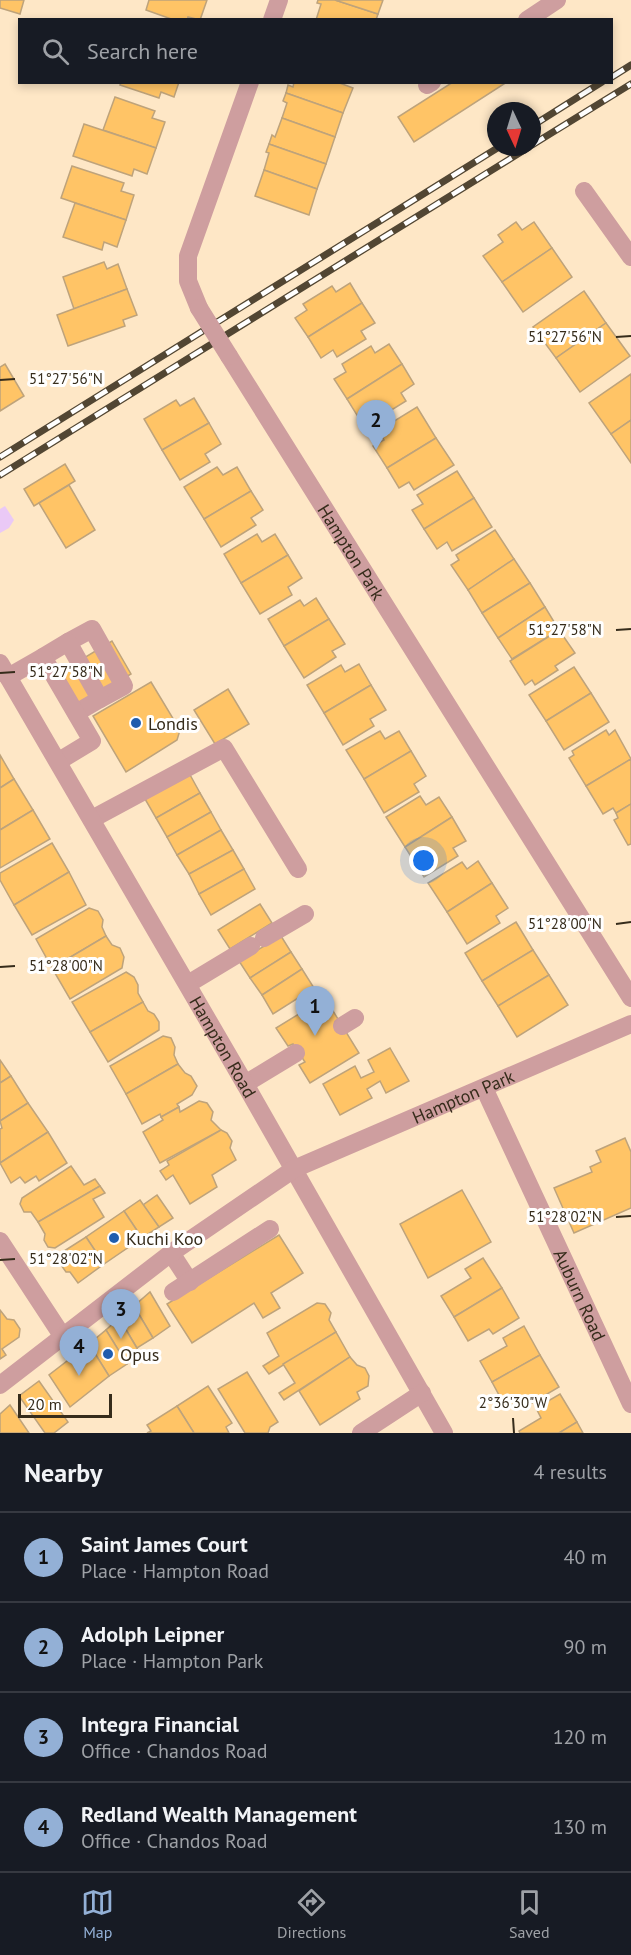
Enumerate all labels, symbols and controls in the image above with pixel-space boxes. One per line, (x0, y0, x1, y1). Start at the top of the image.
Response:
search box (18, 18, 613, 84)
icon: search (39, 35, 72, 68)
text: Search here (87, 37, 198, 65)
north arrow (487, 102, 541, 156)
text: 51°27'56"N (528, 327, 602, 346)
text: 51°27'56"N (29, 369, 103, 388)
pin: 2 (356, 400, 395, 450)
street label: Hampton Park (313, 500, 390, 604)
text: 51°27'58"N (528, 620, 602, 639)
text: 51°27'58"N (29, 662, 103, 681)
place label: Londis (148, 712, 198, 735)
marker: Londis (129, 716, 143, 730)
your location (409, 846, 438, 875)
text: 51°28'00"N (528, 914, 602, 933)
text: 51°28'00"N (29, 956, 103, 975)
pin: 1 (296, 986, 334, 1036)
street label: Hampton Road (185, 992, 262, 1102)
street label: Hampton Park (409, 1064, 518, 1128)
text: 51°28'02"N (528, 1207, 602, 1226)
place label: Kuchi Koo (126, 1227, 203, 1250)
marker: Kuchi Koo (107, 1231, 121, 1245)
street label: Auburn Road (549, 1245, 611, 1344)
text: 51°28'02"N (29, 1249, 103, 1268)
pin: 3 (102, 1290, 140, 1339)
pin: 4 (60, 1326, 98, 1376)
place label: Opus (120, 1343, 159, 1366)
marker: Opus (101, 1347, 115, 1361)
scale bar (18, 1391, 112, 1418)
text: 2°36'30"W (479, 1393, 548, 1412)
text: 20 m (27, 1394, 62, 1414)
text: Nearby (24, 1456, 102, 1489)
text: 4 results (534, 1459, 607, 1485)
text: Saint James Court (81, 1530, 248, 1558)
text: 1 (38, 1544, 49, 1570)
text: 40 m (564, 1544, 607, 1570)
text: Place · Hampton Road (81, 1558, 269, 1584)
text: Adolph Leipner (81, 1620, 224, 1648)
text: 2 (38, 1634, 49, 1660)
text: 90 m (564, 1634, 607, 1660)
text: Place · Hampton Park (81, 1648, 263, 1674)
text: Integra Financial (81, 1710, 239, 1738)
text: 3 (38, 1724, 49, 1750)
text: 120 m (553, 1724, 607, 1750)
text: Office · Chandos Road (81, 1738, 267, 1764)
text: Redland Wealth Management (81, 1800, 357, 1828)
text: 4 (38, 1814, 49, 1840)
text: 130 m (553, 1814, 607, 1840)
text: Office · Chandos Road (81, 1828, 267, 1854)
tab: Map (81, 1886, 114, 1942)
tab: Directions (277, 1886, 346, 1942)
tab: Saved (509, 1886, 550, 1942)

